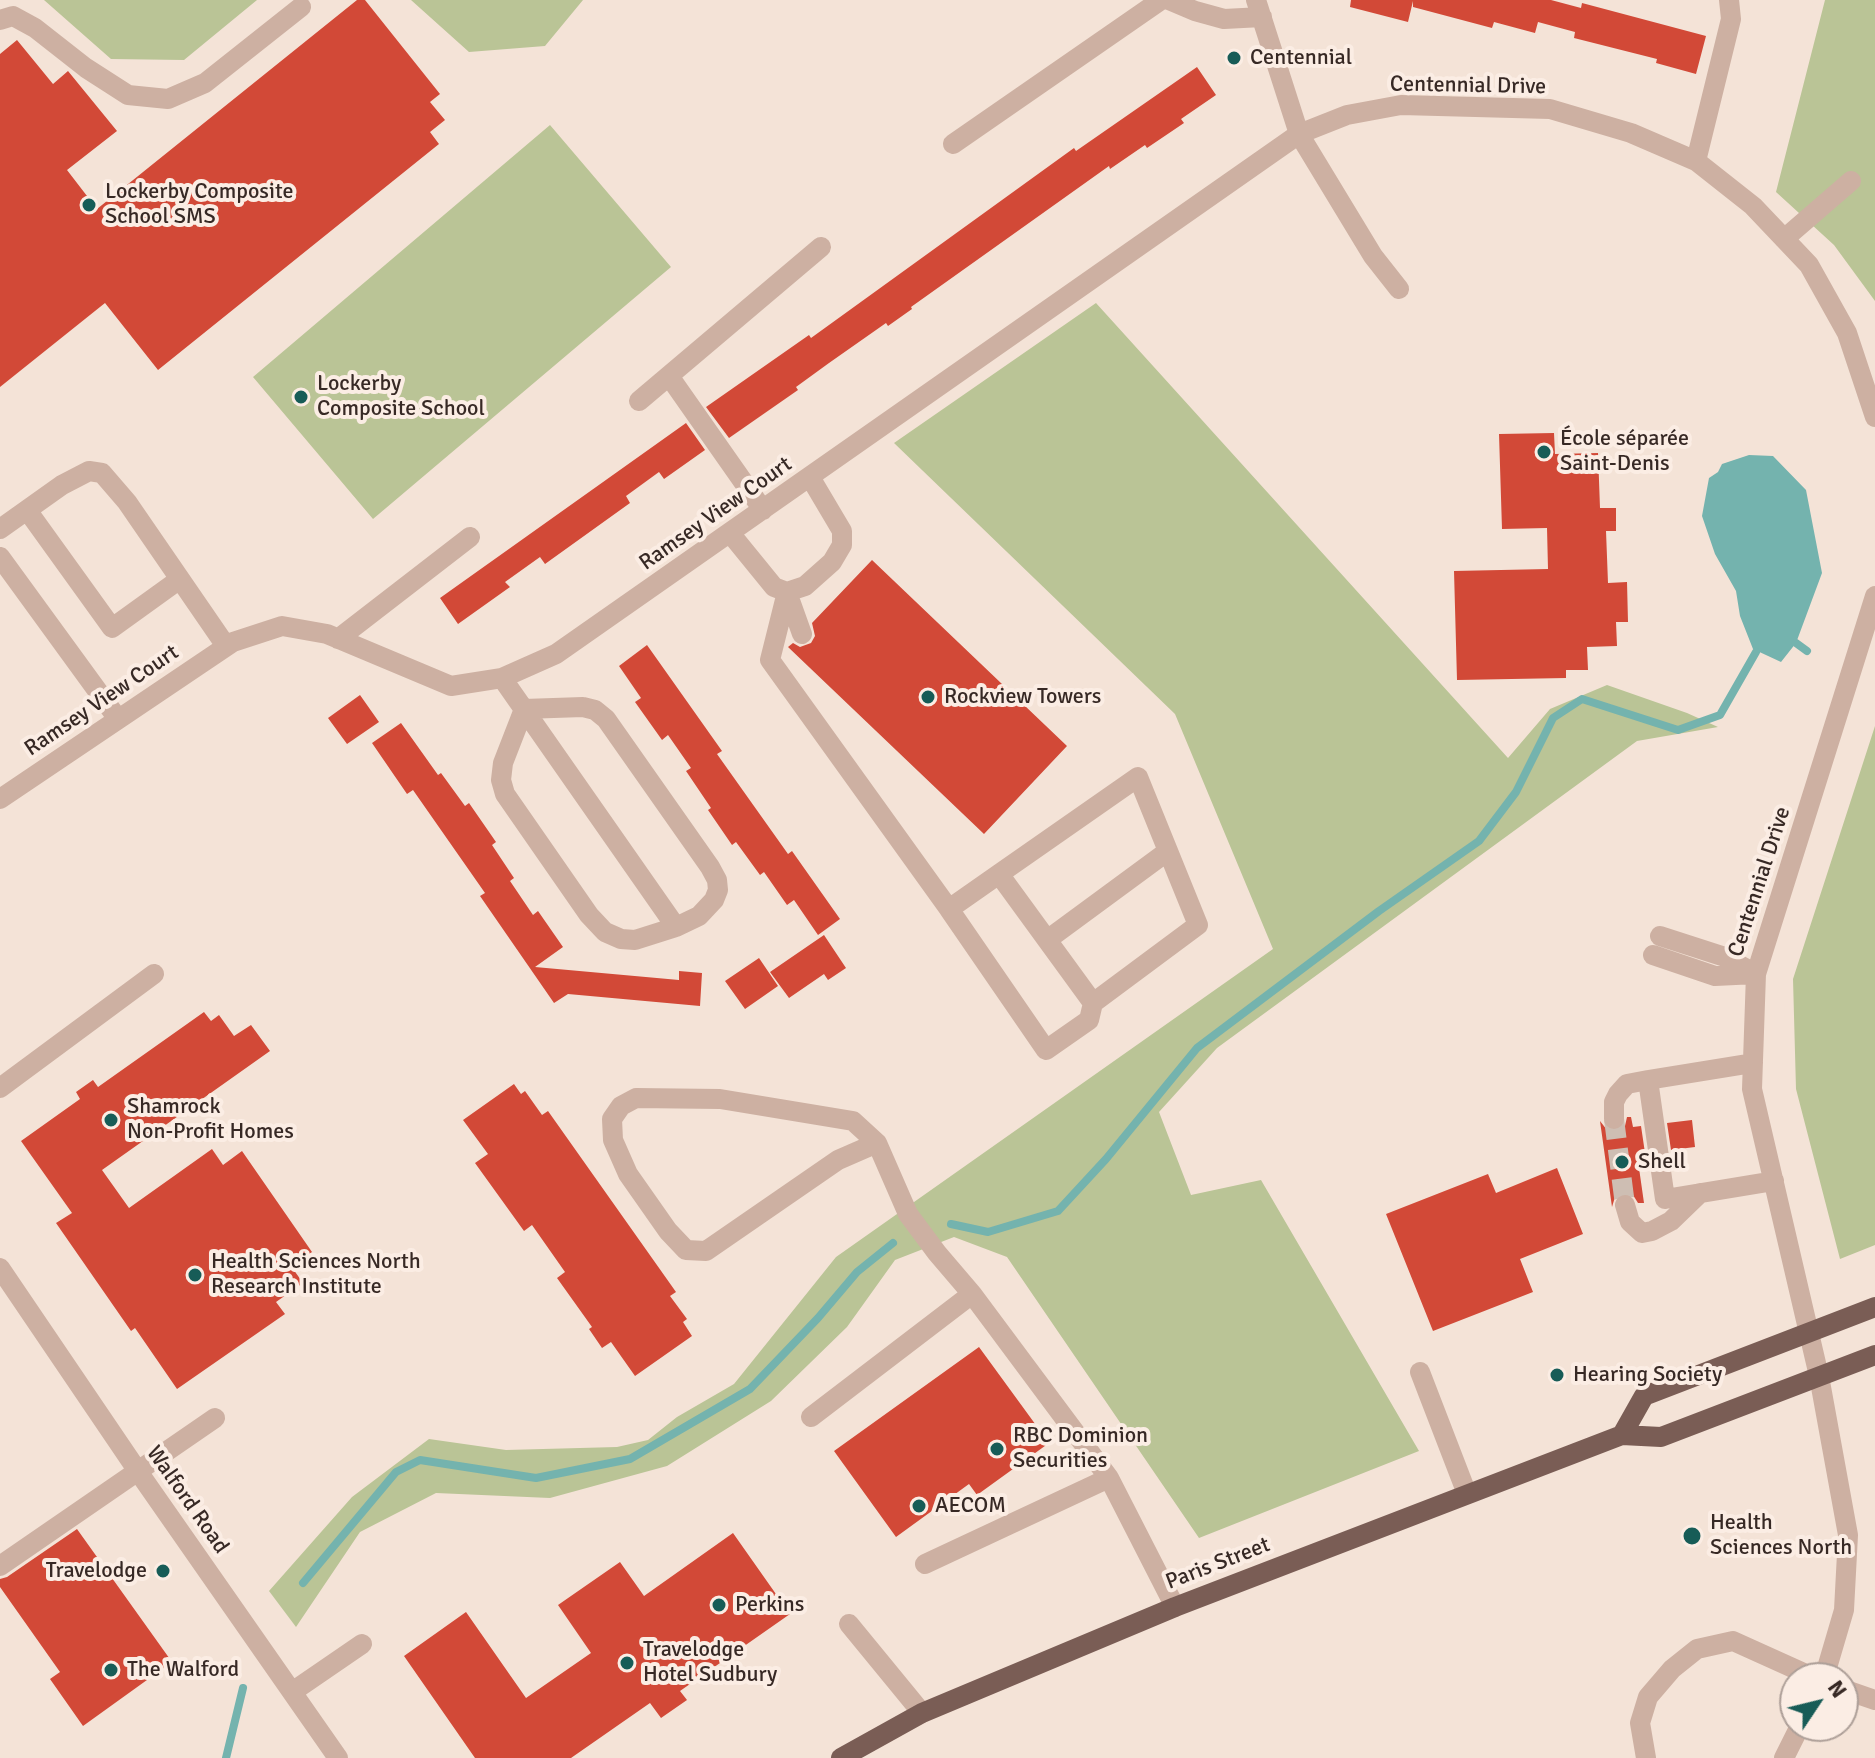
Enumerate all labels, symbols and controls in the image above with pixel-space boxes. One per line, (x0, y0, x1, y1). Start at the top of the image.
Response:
place label: Centennial (1250, 45, 1352, 71)
marker: Centennial (1225, 49, 1243, 67)
street label: Centennial Drive (1390, 71, 1546, 101)
place label: Lockerby Composite School SMS (105, 179, 293, 230)
marker: Lockerby Composite School SMS (80, 196, 98, 214)
place label: Lockerby Composite School (317, 371, 485, 422)
marker: Lockerby Composite School (292, 388, 310, 406)
place label: École séparée Saint-Denis (1560, 426, 1689, 478)
marker: École séparée Saint-Denis (1535, 443, 1553, 461)
street label: Ramsey View Court (635, 452, 797, 576)
street label: Ramsey View Court (20, 640, 184, 762)
place label: Rockview Towers (944, 684, 1101, 710)
marker: Rockview Towers (919, 688, 937, 706)
street label: Centennial Drive (1723, 804, 1797, 960)
place label: Shamrock Non-Profit Homes (127, 1094, 294, 1146)
marker: Shamrock Non-Profit Homes (102, 1111, 120, 1129)
place label: Shell (1638, 1149, 1686, 1175)
marker: Shell (1613, 1153, 1631, 1171)
place label: Health Sciences North Research Institute (211, 1249, 421, 1300)
marker: Health Sciences North Research Institute (186, 1266, 204, 1284)
place label: Hearing Society (1573, 1362, 1722, 1388)
marker: Hearing Society (1548, 1366, 1566, 1384)
place label: RBC Dominion Securities (1013, 1423, 1148, 1474)
marker: RBC Dominion Securities (988, 1440, 1006, 1458)
street label: Walford Road (140, 1441, 234, 1559)
place label: AECOM (935, 1493, 1006, 1519)
marker: AECOM (910, 1497, 928, 1515)
place label: Health Sciences North (1710, 1510, 1852, 1562)
marker: Health Sciences North (1681, 1525, 1703, 1547)
street label: Paris Street (1162, 1532, 1274, 1596)
place label: Travelodge (46, 1558, 147, 1584)
marker: Travelodge (154, 1562, 172, 1580)
place label: Perkins (735, 1592, 804, 1618)
marker: Perkins (710, 1596, 728, 1614)
place label: Travelodge Hotel Sudbury (643, 1637, 777, 1688)
marker: Travelodge Hotel Sudbury (618, 1654, 636, 1672)
place label: The Walford (127, 1657, 239, 1683)
marker: The Walford (102, 1661, 120, 1679)
north arrow (1779, 1662, 1859, 1742)
text: N (1822, 1675, 1853, 1703)

